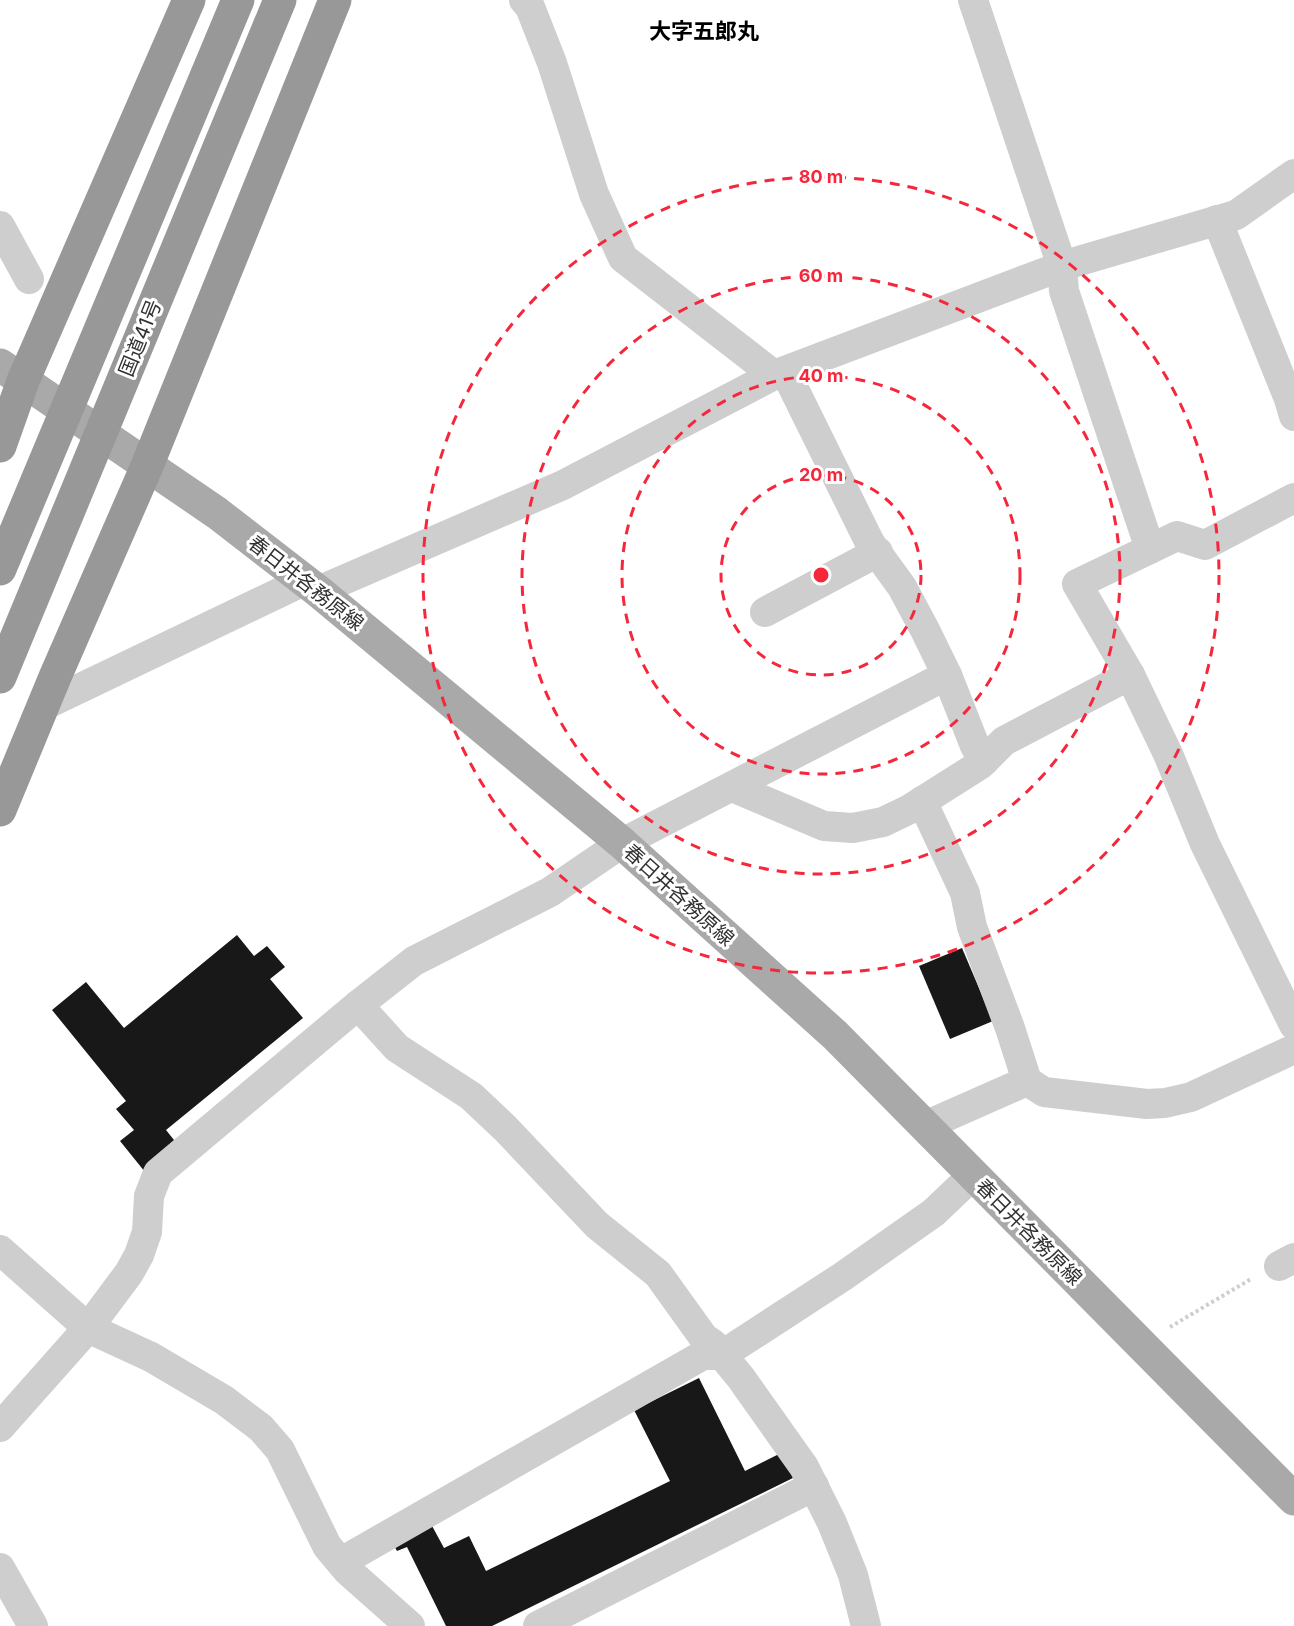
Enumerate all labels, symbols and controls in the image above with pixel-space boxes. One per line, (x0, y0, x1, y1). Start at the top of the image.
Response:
district label: 大字五郎丸 (649, 18, 759, 44)
text: 80 m (799, 166, 843, 187)
text: 60 m (799, 265, 843, 286)
street label: 国道41号 (114, 296, 166, 380)
text: 40 m (799, 365, 844, 386)
text: 20 m (799, 464, 843, 485)
street label: 春日井各務原線 (243, 530, 369, 636)
centre of rings (811, 565, 831, 585)
street label: 春日井各務原線 (619, 839, 739, 951)
street label: 春日井各務原線 (971, 1174, 1087, 1290)

